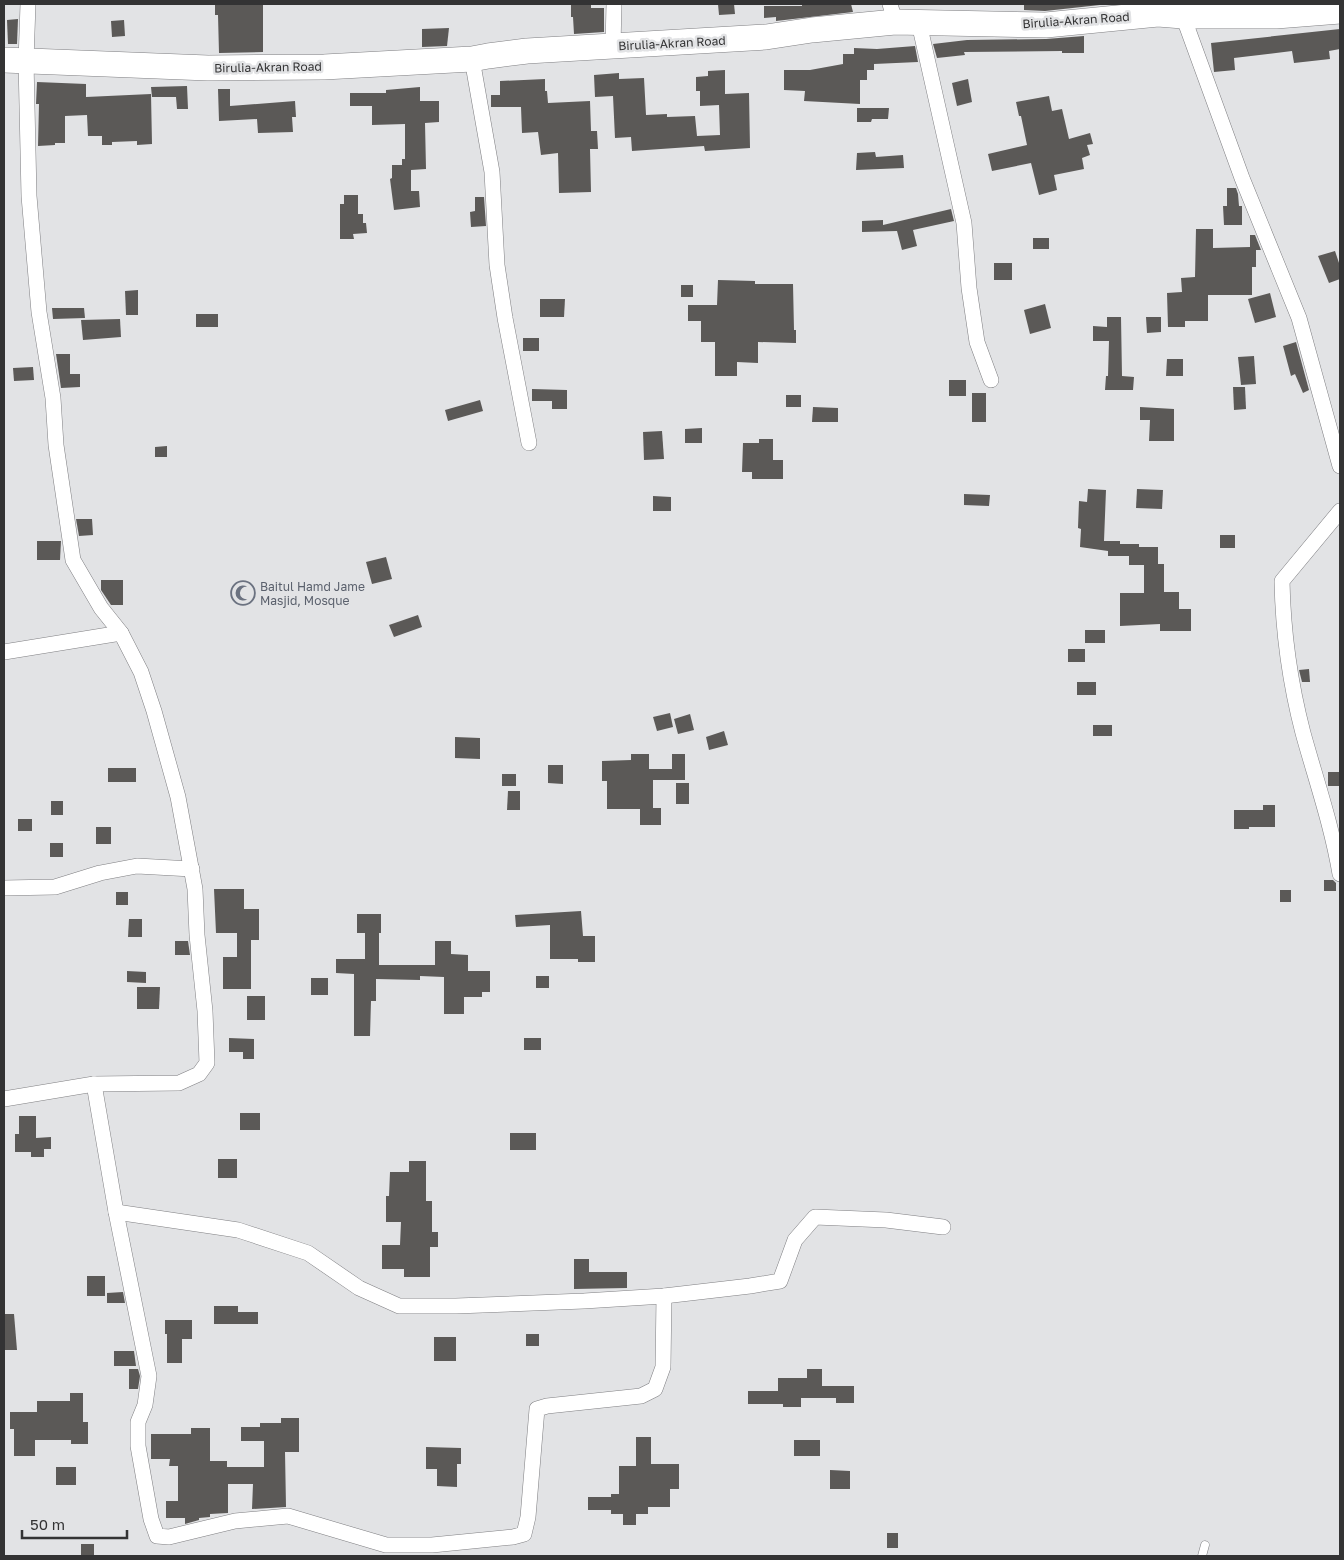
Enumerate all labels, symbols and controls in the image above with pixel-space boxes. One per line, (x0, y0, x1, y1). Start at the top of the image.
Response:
street label: Birulia-Akran Road (1022, 9, 1130, 31)
street label: Birulia-Akran Road (618, 33, 726, 53)
street label: Birulia-Akran Road (214, 59, 322, 75)
place label: Baitul Hamd Jame Masjid, Mosque (260, 579, 365, 608)
mosque icon: Baitul Hamd Jame Masjid, Mosque (230, 580, 256, 606)
scale bar (22, 1508, 128, 1540)
text: 50 m (30, 1515, 65, 1533)

